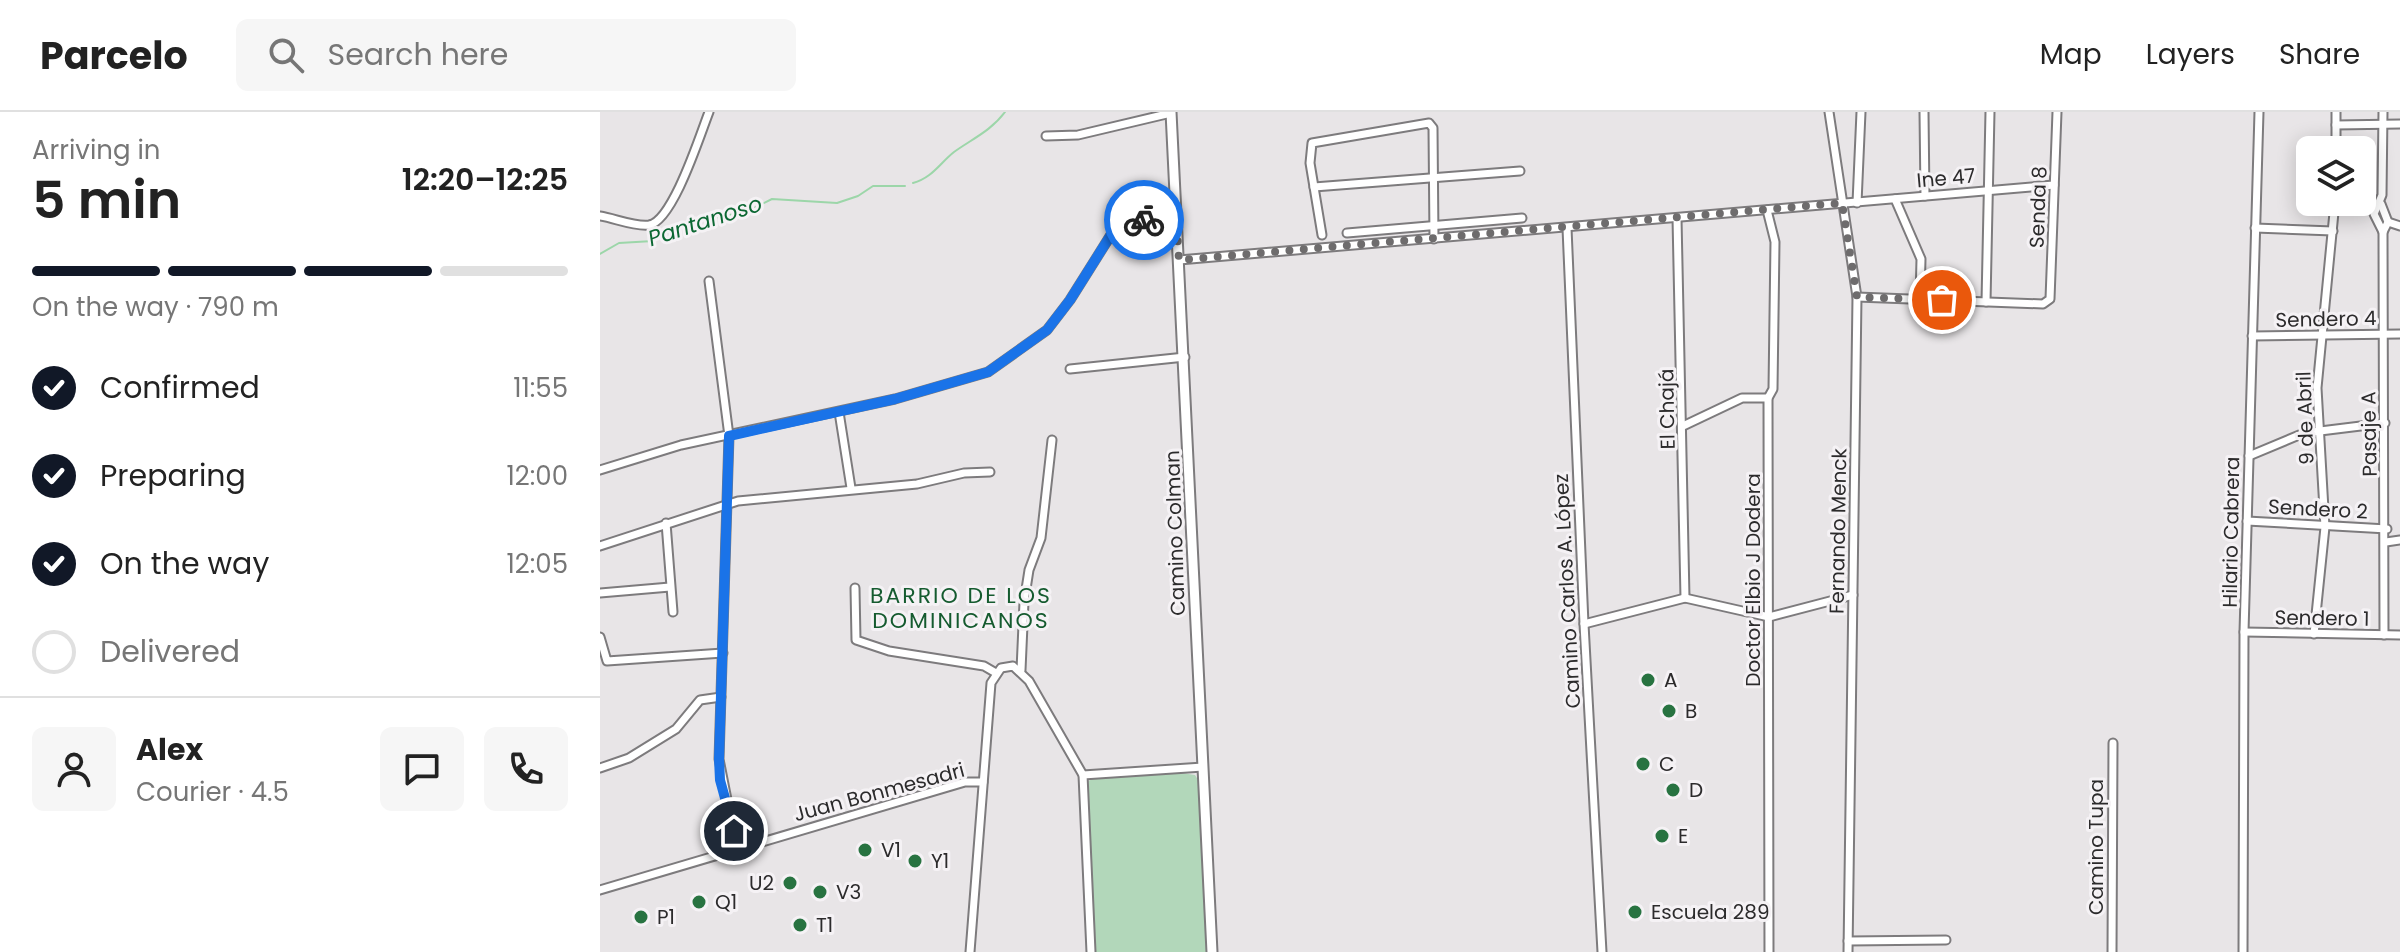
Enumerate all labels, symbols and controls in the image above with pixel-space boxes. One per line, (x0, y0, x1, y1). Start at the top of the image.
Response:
search box (236, 19, 796, 91)
text: Parcelo (40, 29, 188, 82)
icon: search (264, 33, 308, 77)
text: Search here (328, 33, 508, 76)
text: Map (2040, 35, 2102, 74)
text: Layers (2146, 35, 2235, 74)
text: Share (2279, 35, 2360, 74)
text: Arriving in (32, 132, 161, 168)
map controls (2296, 136, 2376, 216)
button: layers (2296, 136, 2376, 216)
text: 12:20–12:25 (402, 158, 568, 201)
street label: Ine 47 (1915, 161, 1977, 195)
text: 5 min (32, 163, 181, 236)
street label: Senda 8 (2023, 166, 2053, 248)
courier (1104, 180, 1184, 260)
water label: Pantanoso (644, 188, 766, 254)
icon: bike (1122, 198, 1166, 242)
pin (1908, 266, 1976, 334)
icon: bag (1920, 278, 1964, 322)
text: On the way · 790 m (32, 289, 279, 325)
street label: Sendero 4 (2275, 304, 2377, 334)
icon: check (32, 366, 76, 410)
text: Confirmed (100, 366, 260, 409)
street label: El Chajá (1652, 368, 1682, 450)
text: 11:55 (513, 370, 568, 406)
street label: 9 de Abril (2289, 371, 2321, 465)
street label: Pasaje A (2354, 391, 2384, 477)
street label: Fernando Menck (1823, 447, 1853, 614)
street label: Camino Colman (1158, 450, 1192, 616)
icon: check (32, 454, 76, 498)
text: Preparing (100, 454, 246, 497)
street label: Hilario Cabrera (2216, 456, 2246, 608)
text: 12:00 (507, 458, 568, 494)
street label: Camino Carlos A. López (1547, 473, 1587, 709)
street label: Doctor Elbio J Dodera (1739, 473, 1767, 687)
street label: Sendero 2 (2267, 492, 2369, 526)
icon: check (32, 542, 76, 586)
text: On the way (100, 542, 269, 585)
text: 12:05 (507, 546, 568, 582)
district label: BARRIO DE LOS DOMINICANOS (870, 580, 1052, 636)
street label: Sendero 1 (2274, 603, 2370, 633)
text: Delivered (100, 630, 240, 673)
place label: A (1664, 666, 1677, 694)
marker: A (1639, 671, 1657, 689)
place label: B (1685, 697, 1697, 725)
marker: B (1660, 702, 1678, 720)
button: person (32, 727, 116, 811)
button: chat (380, 727, 464, 811)
button: phone (484, 727, 568, 811)
text: Alex (136, 728, 203, 771)
place label: C (1659, 750, 1674, 778)
marker: C (1634, 755, 1652, 773)
street label: Juan Bonmesadri (790, 756, 968, 828)
text: Courier · 4.5 (136, 774, 289, 810)
place label: D (1689, 776, 1703, 804)
street label: Camino Tupa (2082, 779, 2110, 915)
marker: D (1664, 781, 1682, 799)
pin (700, 797, 768, 865)
icon: home (712, 809, 756, 853)
place label: E (1678, 822, 1688, 850)
marker: E (1653, 827, 1671, 845)
place label: V1 (881, 836, 901, 864)
marker: V1 (856, 841, 874, 859)
place label: Y1 (931, 847, 949, 875)
marker: Y1 (906, 852, 924, 870)
place label: U2 (749, 869, 774, 897)
marker: U2 (781, 874, 799, 892)
place label: V3 (836, 878, 861, 906)
marker: V3 (811, 883, 829, 901)
place label: Q1 (715, 888, 737, 916)
marker: Q1 (690, 893, 708, 911)
place label: Escuela 289 (1651, 898, 1770, 926)
place label: P1 (657, 903, 675, 931)
marker: Escuela 289 (1626, 903, 1644, 921)
marker: P1 (632, 908, 650, 926)
place label: T1 (816, 911, 833, 939)
marker: T1 (791, 916, 809, 934)

